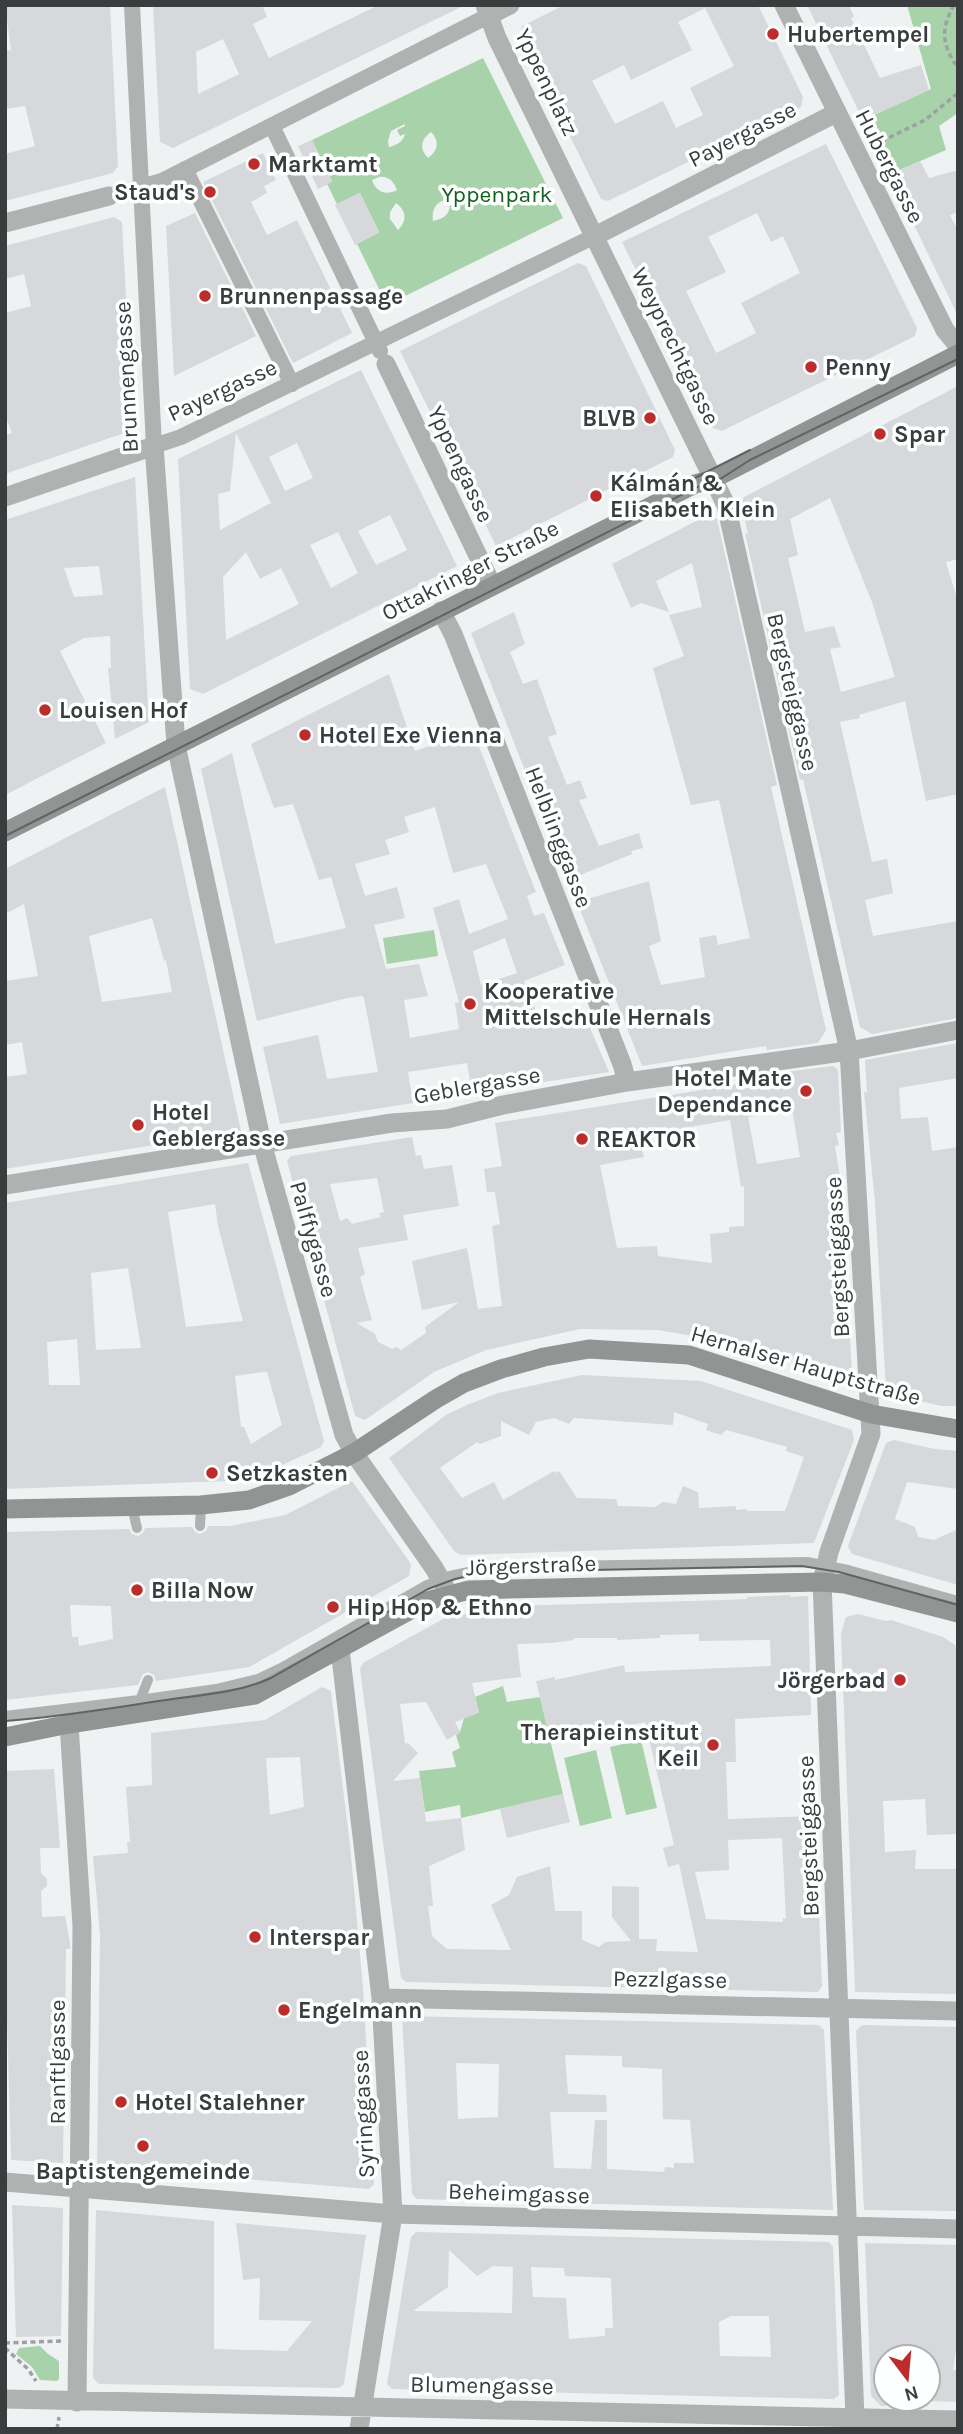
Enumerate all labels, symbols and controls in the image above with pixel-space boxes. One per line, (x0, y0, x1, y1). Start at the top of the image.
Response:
place label: Hubertempel (787, 21, 929, 48)
street label: Yppenplatz (509, 24, 584, 140)
marker: Hubertempel (765, 26, 781, 42)
street label: Payergasse (684, 96, 801, 173)
street label: Hubergasse (849, 105, 930, 228)
place label: Marktamt (268, 151, 378, 178)
marker: Marktamt (246, 156, 262, 172)
place label: Staud's (114, 179, 196, 206)
park label: Yppenpark (441, 181, 553, 208)
marker: Staud's (202, 184, 218, 200)
street label: Weyprechtgasse (626, 263, 725, 429)
place label: Brunnenpassage (219, 283, 403, 310)
marker: Brunnenpassage (197, 288, 213, 304)
street label: Brunnengasse (109, 301, 144, 453)
street label: Payergasse (163, 353, 281, 428)
place label: Penny (825, 354, 891, 381)
marker: Penny (803, 359, 819, 375)
street label: Yppengasse (422, 402, 499, 527)
place label: BLVB (582, 405, 636, 432)
marker: BLVB (642, 410, 658, 426)
place label: Spar (894, 421, 945, 448)
marker: Spar (872, 426, 888, 442)
place label: Kálmán & Elisabeth Klein (610, 470, 775, 523)
marker: Kálmán & Elisabeth Klein (588, 488, 604, 504)
street label: Ottakringer Straße (377, 514, 563, 627)
street label: Bergsteiggasse (761, 611, 824, 774)
place label: Louisen Hof (59, 697, 188, 724)
marker: Louisen Hof (37, 702, 53, 718)
place label: Hotel Exe Vienna (319, 722, 502, 749)
marker: Hotel Exe Vienna (297, 727, 313, 743)
street label: Helblinggasse (519, 763, 598, 912)
place label: Kooperative Mittelschule Hernals (484, 978, 711, 1031)
marker: Kooperative Mittelschule Hernals (462, 996, 478, 1012)
street label: Geblergasse (412, 1061, 542, 1110)
place label: Hotel Mate Dependance (657, 1065, 792, 1118)
marker: Hotel Mate Dependance (798, 1083, 814, 1099)
place label: Hotel Geblergasse (152, 1099, 285, 1152)
marker: Hotel Geblergasse (130, 1117, 146, 1133)
place label: REAKTOR (596, 1126, 696, 1153)
marker: REAKTOR (574, 1131, 590, 1147)
street label: Bergsteiggasse (820, 1176, 855, 1338)
street label: Palffygasse (284, 1178, 343, 1300)
street label: Hernalser Hauptstraße (688, 1320, 924, 1411)
place label: Setzkasten (226, 1460, 348, 1487)
marker: Setzkasten (204, 1465, 220, 1481)
street label: Jörgerstraße (465, 1550, 597, 1581)
place label: Billa Now (151, 1577, 254, 1604)
marker: Billa Now (129, 1582, 145, 1598)
place label: Hip Hop & Ethno (347, 1594, 532, 1621)
marker: Hip Hop & Ethno (325, 1599, 341, 1615)
place label: Jörgerbad (778, 1667, 886, 1694)
marker: Jörgerbad (892, 1672, 908, 1688)
place label: Therapieinstitut Keil (521, 1719, 699, 1772)
marker: Therapieinstitut Keil (705, 1737, 721, 1753)
street label: Bergsteiggasse (792, 1755, 825, 1917)
place label: Interspar (269, 1924, 369, 1951)
marker: Interspar (247, 1929, 263, 1945)
street label: Pezzlgasse (613, 1965, 727, 1994)
place label: Engelmann (298, 1997, 422, 2024)
street label: Ranftlgasse (44, 1999, 71, 2125)
marker: Engelmann (276, 2002, 292, 2018)
street label: Syringgasse (347, 2049, 380, 2179)
place label: Hotel Stalehner (135, 2089, 305, 2116)
marker: Hotel Stalehner (113, 2094, 129, 2110)
marker: Baptistengemeinde (135, 2138, 151, 2154)
place label: Baptistengemeinde (36, 2158, 250, 2185)
street label: Beheimgasse (448, 2178, 590, 2209)
north arrow (872, 2343, 942, 2413)
street label: Blumengasse (410, 2371, 554, 2400)
text: N (902, 2381, 921, 2406)

